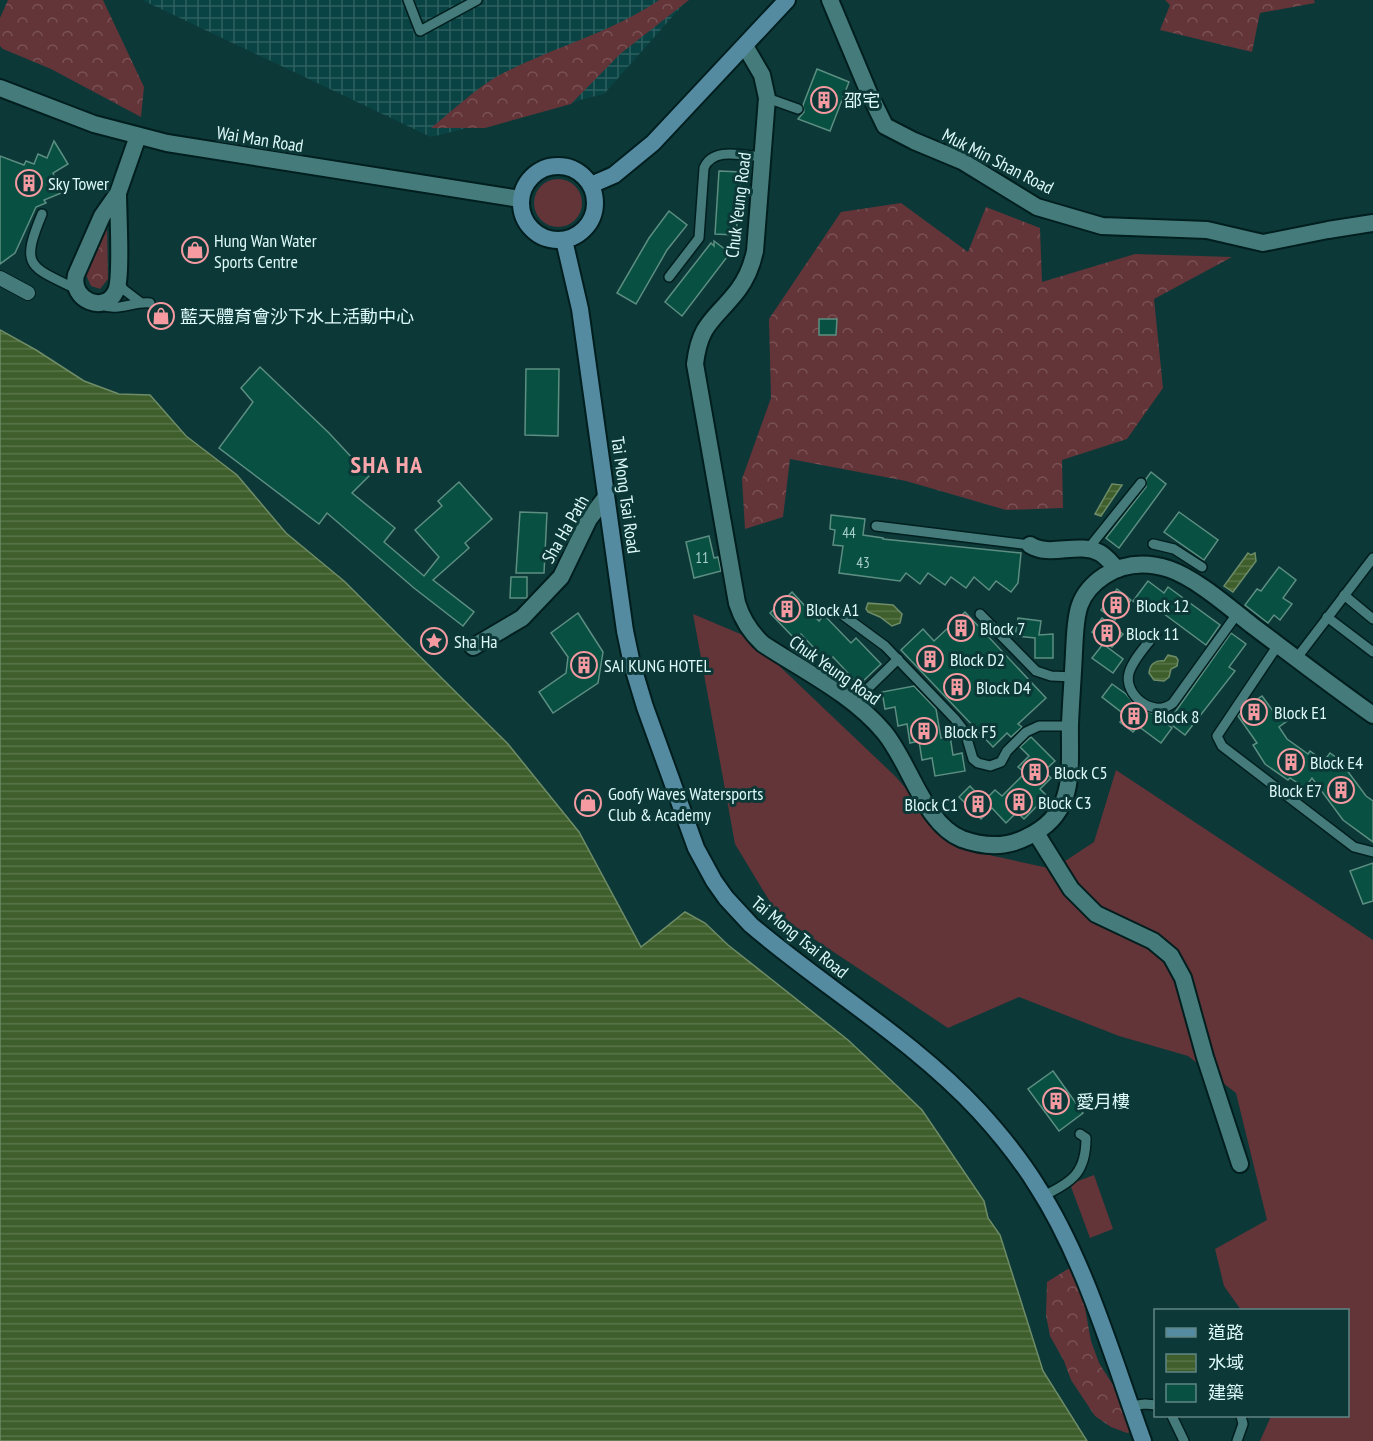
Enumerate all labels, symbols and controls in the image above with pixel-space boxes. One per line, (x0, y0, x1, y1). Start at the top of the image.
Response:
building icon: 邵宅 (809, 85, 839, 115)
place label: 邵宅 (844, 89, 880, 112)
street label: Wai Man Road (215, 121, 305, 157)
street label: Muk Min Shan Road (938, 123, 1058, 199)
street label: Chuk Yeung Road (720, 151, 756, 259)
building icon: Sky Tower (14, 168, 44, 198)
place label: Sky Tower (48, 172, 109, 195)
place label: Hung Wan Water Sports Centre (214, 229, 317, 273)
shop icon: Hung Wan Water Sports Centre (180, 235, 210, 265)
shop icon: 藍天體育會沙下水上活動中心 (146, 301, 176, 331)
place label: 藍天體育會沙下水上活動中心 (180, 305, 414, 328)
street label: Tai Mong Tsai Road (606, 435, 646, 555)
district label: SHA HA (350, 449, 424, 480)
street label: Sha Ha Path (536, 491, 594, 567)
house number: 44 (842, 523, 856, 542)
house number: 11 (695, 548, 709, 567)
house number: 43 (856, 553, 870, 572)
building icon: Block 12 (1101, 590, 1131, 620)
building icon: Block A1 (772, 594, 802, 624)
place label: Block 12 (1136, 594, 1189, 617)
place label: Block A1 (806, 598, 859, 621)
building icon: Block 7 (946, 613, 976, 643)
place label: Block 7 (980, 617, 1025, 640)
building icon: Block 11 (1092, 618, 1122, 648)
place label: Block 11 (1126, 622, 1179, 645)
place icon: Sha Ha (419, 626, 449, 656)
place label: Sha Ha (454, 630, 498, 653)
street label: Chuk Yeung Road (785, 630, 885, 710)
building icon: Block D2 (915, 644, 945, 674)
place label: Block D2 (950, 648, 1005, 671)
building icon: SAI KUNG HOTEL (569, 650, 599, 680)
place label: SAI KUNG HOTEL (604, 654, 711, 677)
building icon: Block D4 (942, 672, 972, 702)
place label: Block D4 (976, 676, 1031, 699)
building icon: Block E1 (1239, 697, 1269, 727)
building icon: Block 8 (1119, 701, 1149, 731)
place label: Block E1 (1274, 701, 1327, 724)
place label: Block 8 (1154, 705, 1199, 728)
building icon: Block F5 (909, 716, 939, 746)
place label: Block F5 (944, 720, 997, 743)
building icon: Block E4 (1276, 747, 1306, 777)
place label: Block E4 (1310, 751, 1363, 774)
building icon: Block C5 (1020, 757, 1050, 787)
place label: Block C5 (1054, 761, 1108, 784)
building icon: Block E7 (1326, 775, 1356, 805)
place label: Block E7 (1269, 779, 1322, 802)
place label: Goofy Waves Watersports Club & Academy (608, 782, 763, 826)
building icon: Block C3 (1004, 787, 1034, 817)
shop icon: Goofy Waves Watersports Club & Academy (573, 788, 603, 818)
building icon: Block C1 (963, 789, 993, 819)
place label: Block C3 (1038, 791, 1092, 814)
place label: Block C1 (904, 793, 958, 816)
street label: Tai Mong Tsai Road (747, 891, 853, 983)
building icon: 愛月樓 (1041, 1086, 1071, 1116)
place label: 愛月樓 (1076, 1090, 1130, 1113)
legend (1154, 1309, 1349, 1417)
text: 道路 (1208, 1321, 1244, 1344)
text: 水域 (1208, 1351, 1244, 1374)
text: 建築 (1208, 1381, 1244, 1404)

